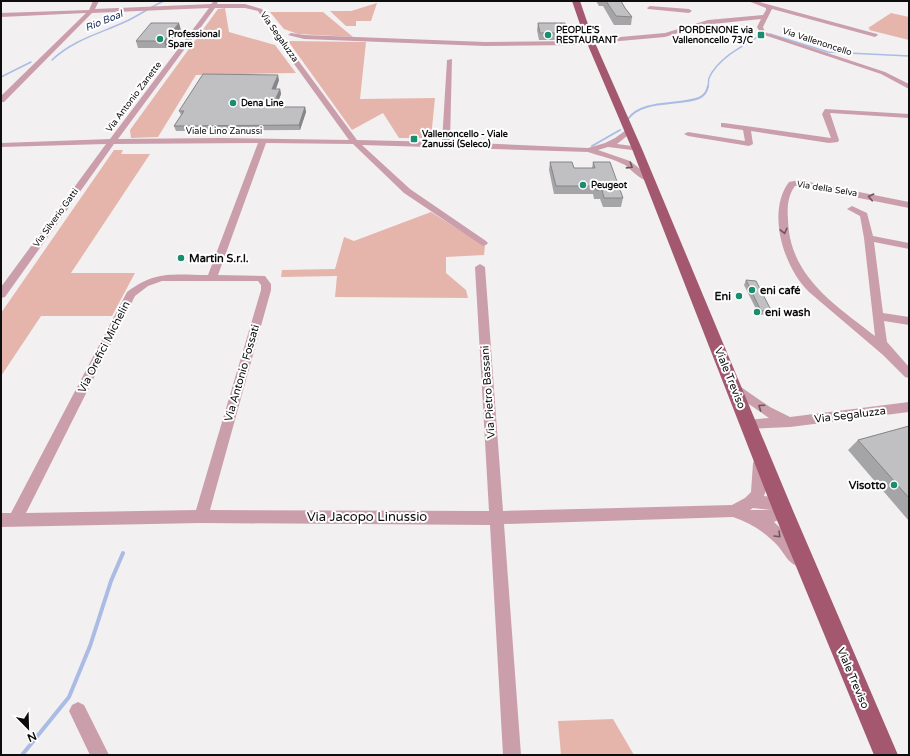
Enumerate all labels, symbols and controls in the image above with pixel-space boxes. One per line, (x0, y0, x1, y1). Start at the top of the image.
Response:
water label: Rio Boal (83, 8, 126, 34)
street label: Via Segaluzza (258, 10, 300, 64)
place label: PEOPLE'S RESTAURANT (556, 25, 618, 46)
place label: PORDENONE via Vallenoncello 73/C (672, 25, 754, 46)
street label: Via Vallenoncello (781, 26, 854, 59)
place label: Professional Spare (168, 29, 220, 50)
marker: PEOPLE'S RESTAURANT (543, 30, 553, 40)
marker: PORDENONE via Vallenoncello 73/C (756, 30, 766, 40)
marker: Professional Spare (155, 34, 165, 44)
street label: Via Antonio Zanette (104, 60, 164, 134)
marker: Dena Line (228, 98, 238, 108)
place label: Dena Line (241, 98, 284, 109)
street label: Viale Lino Zanussi (186, 126, 262, 137)
place label: Vallenoncello - Viale Zanussi (Seleco) (422, 129, 508, 150)
marker: Vallenoncello - Viale Zanussi (Seleco) (409, 134, 419, 144)
one-way arrow (626, 161, 633, 169)
street label: Via della Selva (796, 179, 858, 199)
marker: Peugeot (578, 180, 588, 190)
place label: Peugeot (591, 180, 628, 191)
street label: Via Silverio Gatti (31, 186, 81, 250)
one-way arrow (868, 193, 874, 201)
one-way arrow (780, 228, 788, 234)
place label: Martin S.r.l. (189, 252, 249, 265)
marker: Martin S.r.l. (176, 253, 186, 263)
place label: eni café (760, 284, 801, 297)
marker: eni café (747, 285, 757, 295)
place label: Eni (715, 290, 731, 303)
marker: Eni (734, 291, 744, 301)
street label: Via Orefici Michelin (75, 299, 133, 395)
place label: eni wash (765, 306, 811, 319)
marker: eni wash (752, 307, 762, 317)
street label: Via Antonio Fossati (222, 323, 262, 423)
street label: Via Pietro Bassani (478, 345, 498, 439)
street label: Viale Treviso (712, 345, 748, 411)
one-way arrow (758, 404, 765, 412)
street label: Via Segaluzza (813, 404, 887, 426)
place label: Visotto (849, 479, 886, 492)
marker: Visotto (889, 480, 899, 490)
street label: Via Jacopo Linussio (307, 509, 427, 525)
one-way arrow (773, 530, 781, 538)
street label: Viale Treviso (834, 646, 872, 711)
north arrow (8, 708, 48, 748)
text: N (25, 729, 38, 744)

